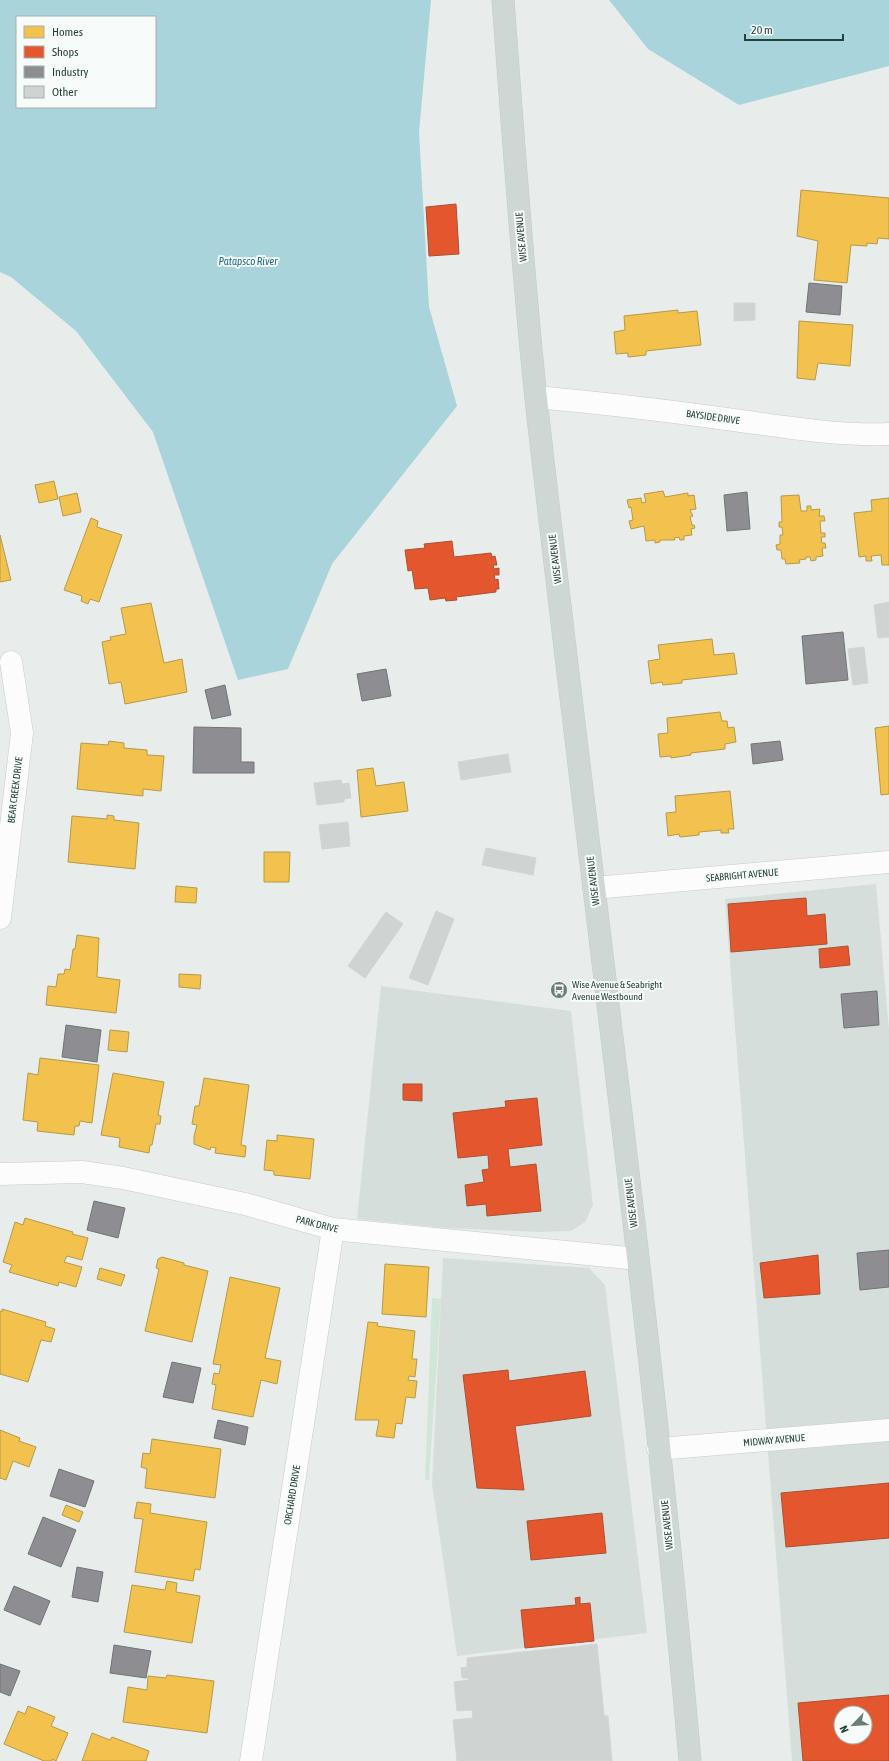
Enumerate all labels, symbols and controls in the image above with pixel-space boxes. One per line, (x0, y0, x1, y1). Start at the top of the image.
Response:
legend (16, 16, 156, 108)
scale bar (745, 16, 843, 42)
text: 20 m (751, 23, 773, 37)
text: Homes (52, 25, 83, 39)
text: Shops (52, 45, 78, 59)
text: Industry (52, 65, 89, 79)
text: Other (52, 85, 78, 99)
street label: WISE AVENUE (513, 211, 529, 262)
water label: Patapsco River (218, 255, 278, 267)
street label: BAYSIDE DRIVE (686, 408, 741, 426)
street label: WISE AVENUE (546, 533, 563, 584)
street label: BEAR CREEK DRIVE (5, 755, 25, 824)
street label: WISE AVENUE (584, 855, 601, 906)
street label: SEABRIGHT AVENUE (705, 866, 779, 884)
place label: Wise Avenue & Seabright Avenue Westbound (572, 979, 662, 1002)
bus stop icon: Wise Avenue & Seabright Avenue Westbound (549, 980, 569, 1000)
street label: WISE AVENUE (622, 1177, 639, 1228)
street label: PARK DRIVE (295, 1213, 340, 1235)
street label: MIDWAY AVENUE (743, 1432, 806, 1448)
street label: ORCHARD DRIVE (282, 1464, 302, 1526)
street label: WISE AVENUE (659, 1499, 675, 1550)
north arrow (833, 1705, 873, 1745)
text: N (837, 1724, 851, 1735)

